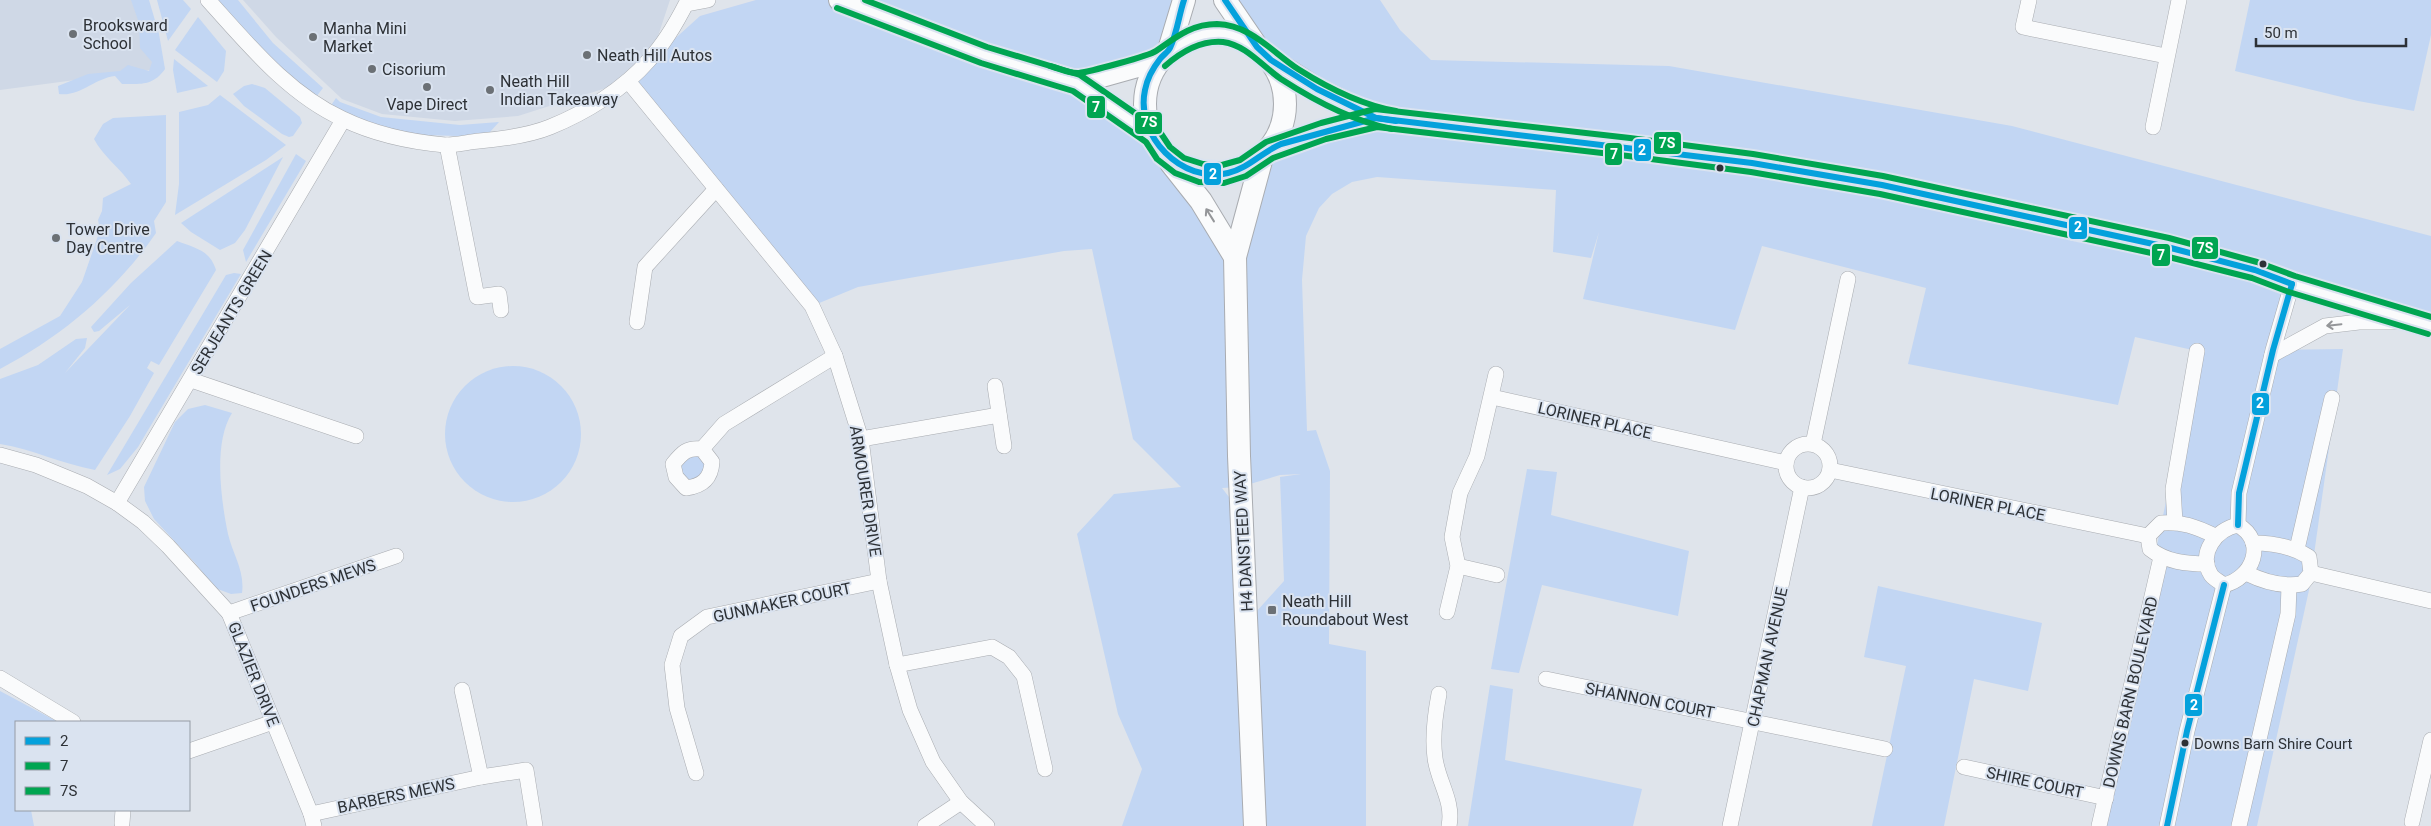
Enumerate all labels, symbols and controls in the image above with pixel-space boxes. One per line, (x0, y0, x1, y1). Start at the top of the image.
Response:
scale bar (2256, 15, 2406, 47)
place label: Brooksward School (83, 16, 168, 53)
place label: Manha Mini Market (323, 19, 407, 56)
text: 50 m (2264, 24, 2298, 42)
marker: Brooksward School (67, 28, 79, 40)
marker: Manha Mini Market (307, 31, 319, 43)
place label: Neath Hill Autos (597, 46, 712, 65)
marker: Neath Hill Autos (581, 49, 593, 61)
place label: Cisorium (382, 60, 446, 79)
marker: Cisorium (366, 63, 378, 75)
place label: Neath Hill Indian Takeaway (500, 72, 618, 109)
marker: Vape Direct (421, 81, 433, 93)
marker: Neath Hill Indian Takeaway (484, 84, 496, 96)
place label: Vape Direct (386, 95, 468, 114)
line badge: 7 (1086, 95, 1106, 119)
text: 7 (1092, 99, 1100, 115)
line badge: 7S (1134, 111, 1163, 135)
text: 7S (1141, 114, 1158, 130)
line badge: 7S (1653, 131, 1682, 155)
text: 7S (1659, 135, 1676, 151)
line badge: 2 (1633, 138, 1652, 162)
line badge: 7 (1604, 142, 1623, 166)
text: 2 (1638, 142, 1646, 158)
text: 7 (1610, 146, 1618, 162)
line badge: 2 (1203, 162, 1222, 186)
unlabelled marker (1715, 163, 1725, 173)
text: 2 (1209, 166, 1217, 182)
one-way arrow (1204, 209, 1214, 223)
line badge: 2 (2068, 216, 2088, 240)
text: 2 (2074, 219, 2082, 235)
place label: Tower Drive Day Centre (66, 220, 150, 257)
marker: Tower Drive Day Centre (50, 232, 62, 244)
line badge: 7S (2191, 236, 2219, 260)
text: 7S (2197, 240, 2214, 256)
line badge: 7 (2151, 243, 2171, 267)
street label: SERJEANTS GREEN (187, 247, 276, 378)
text: 7 (2157, 247, 2165, 263)
unlabelled marker (2258, 259, 2268, 269)
one-way arrow (2326, 320, 2342, 329)
line badge: 2 (2251, 392, 2270, 416)
text: 2 (2256, 395, 2264, 411)
street label: LORINER PLACE (1536, 398, 1654, 443)
street label: ARMOURER DRIVE (846, 424, 885, 558)
street label: H4 DANSTEED WAY (1230, 469, 1257, 612)
street label: LORINER PLACE (1929, 484, 2047, 525)
street label: FOUNDERS MEWS (248, 555, 378, 616)
street label: GUNMAKER COURT (711, 578, 853, 626)
street label: CHAPMAN AVENUE (1743, 586, 1792, 729)
place label: Neath Hill Roundabout West (1282, 592, 1408, 629)
street label: DOWNS BARN BOULEVARD (2099, 595, 2162, 790)
marker: Neath Hill Roundabout West (1266, 604, 1278, 616)
street label: GLAZIER DRIVE (224, 619, 283, 729)
street label: SHANNON COURT (1584, 679, 1717, 722)
line badge: 2 (2184, 693, 2203, 717)
text: 2 (2190, 697, 2198, 713)
legend (15, 721, 190, 811)
text: 2 (60, 732, 68, 750)
place label: Downs Barn Shire Court (2194, 735, 2352, 753)
marker: Downs Barn Shire Court (2180, 738, 2190, 748)
text: 7 (60, 757, 68, 775)
street label: SHIRE COURT (1985, 763, 2086, 802)
street label: BARBERS MEWS (336, 774, 456, 817)
text: 7S (60, 782, 77, 800)

